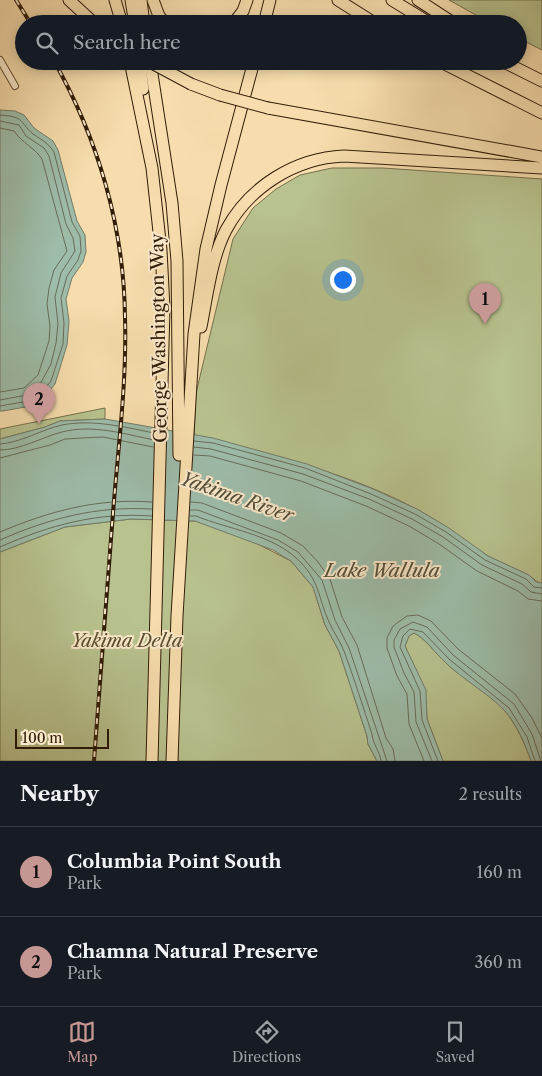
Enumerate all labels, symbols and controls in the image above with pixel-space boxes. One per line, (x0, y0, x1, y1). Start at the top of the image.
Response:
search box (15, 15, 527, 70)
icon: search (33, 29, 61, 57)
text: Search here (73, 31, 181, 54)
street label: George Washington Way (146, 232, 172, 443)
your location (330, 267, 356, 293)
pin: 1 (469, 283, 501, 324)
pin: 2 (23, 383, 55, 424)
water label: Yakima River (177, 467, 298, 527)
water label: Lake Wallula (322, 559, 440, 582)
park label: Yakima Delta (71, 630, 183, 652)
scale bar (15, 726, 109, 749)
text: 100 m (22, 729, 62, 747)
text: Nearby (20, 781, 99, 806)
text: 2 results (459, 784, 522, 804)
text: Columbia Point South (67, 850, 282, 873)
text: 1 (32, 862, 40, 882)
text: 160 m (477, 862, 522, 882)
text: Park (67, 873, 102, 893)
text: Chamna Natural Preserve (67, 940, 318, 963)
text: 2 (31, 952, 41, 972)
text: 360 m (475, 952, 522, 972)
text: Park (67, 963, 102, 983)
tab: Map (67, 1018, 97, 1066)
tab: Directions (232, 1018, 301, 1066)
tab: Saved (436, 1018, 475, 1066)

